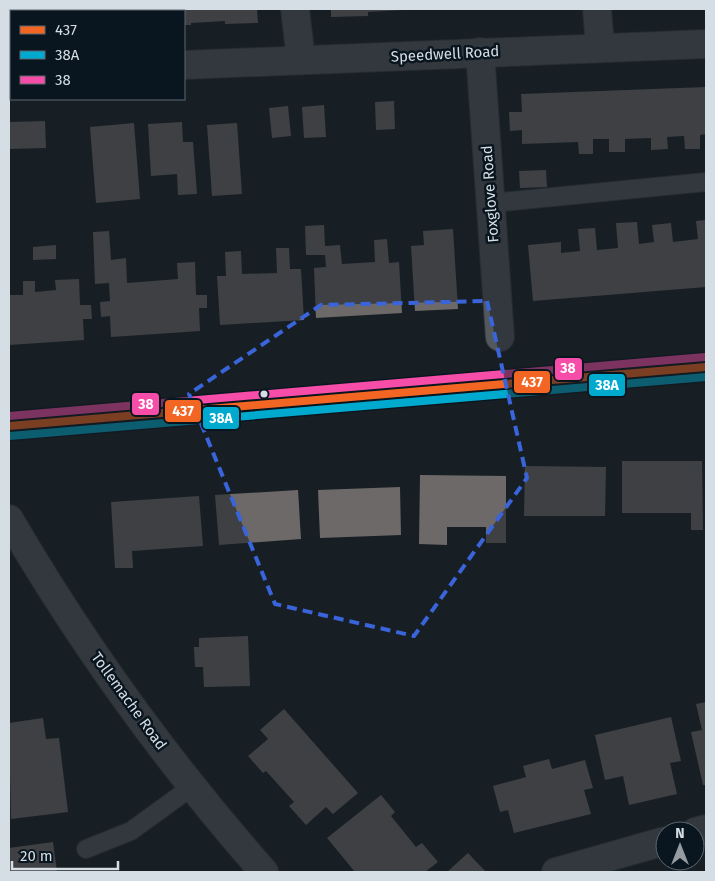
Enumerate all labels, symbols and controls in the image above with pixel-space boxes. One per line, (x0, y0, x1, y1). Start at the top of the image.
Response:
legend (10, 10, 185, 100)
text: 437 (55, 21, 77, 39)
street label: Speedwell Road (390, 42, 500, 66)
text: 38A (55, 46, 80, 64)
text: 38 (55, 71, 71, 89)
street label: Foxglove Road (478, 145, 502, 243)
line badge: 38 (554, 357, 583, 381)
text: 38 (559, 360, 576, 377)
line badge: 437 (513, 370, 551, 394)
line badge: 38A (588, 373, 626, 397)
text: 437 (521, 374, 543, 391)
text: 38A (594, 377, 620, 394)
unlabelled marker (259, 389, 269, 399)
line badge: 38 (131, 392, 160, 416)
text: 38 (137, 396, 154, 413)
line badge: 437 (164, 399, 202, 423)
text: 437 (172, 403, 194, 420)
line badge: 38A (202, 406, 240, 430)
text: 38A (208, 410, 234, 427)
street label: Tollemache Road (88, 649, 170, 753)
north arrow (655, 821, 705, 871)
text: N (675, 825, 685, 842)
scale bar (12, 838, 119, 870)
text: 20 m (20, 847, 53, 865)

